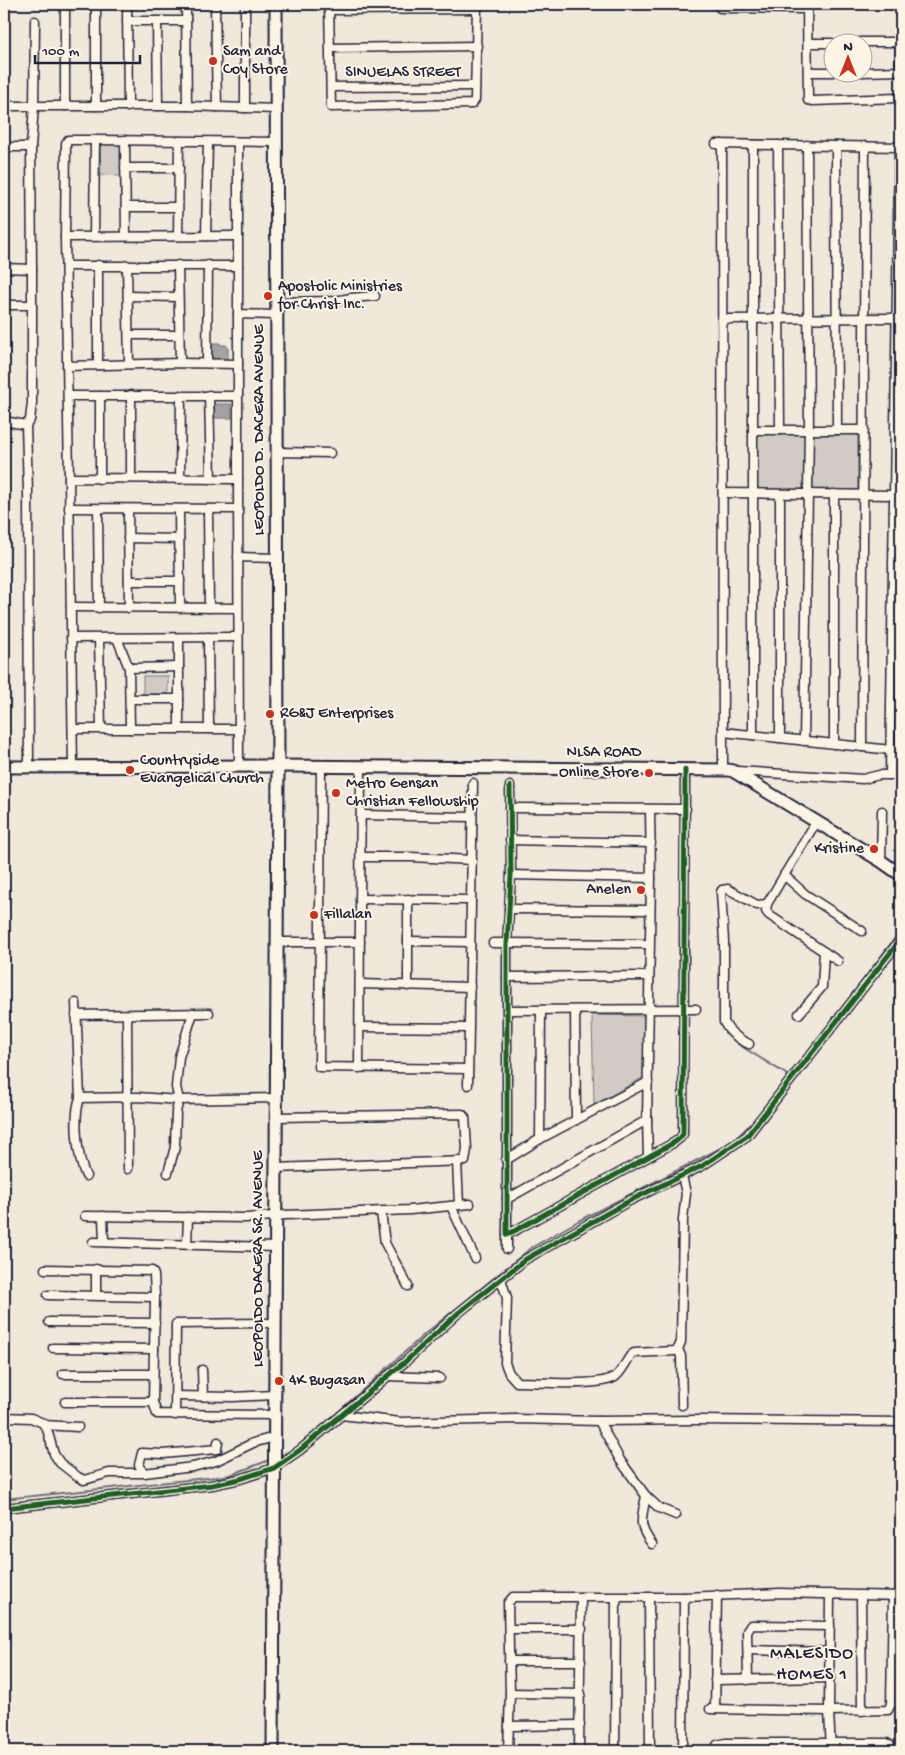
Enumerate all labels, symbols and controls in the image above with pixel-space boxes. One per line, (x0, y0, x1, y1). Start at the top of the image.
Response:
scale bar (35, 32, 140, 64)
north arrow (822, 32, 872, 82)
text: N (843, 39, 853, 56)
text: 100 m (41, 43, 80, 61)
place label: Sam and Coy Store (223, 43, 289, 80)
marker: Sam and Coy Store (207, 55, 219, 67)
street label: SINUELAS STREET (345, 64, 462, 83)
place label: Apostolic Ministries for Christ Inc. (277, 278, 403, 315)
marker: Apostolic Ministries for Christ Inc. (262, 290, 274, 302)
street label: LEOPOLDO D. DACERA AVENUE (251, 324, 270, 535)
place label: RG&J Enterprises (280, 705, 394, 724)
marker: RG&J Enterprises (264, 708, 276, 720)
street label: NLSA ROAD (567, 744, 642, 763)
place label: Countryside Evangelical Church (140, 752, 264, 789)
marker: Countryside Evangelical Church (124, 764, 136, 776)
place label: Online Store (559, 764, 640, 783)
marker: Online Store (643, 767, 655, 779)
place label: Metro Gensan Christian Fellowship (346, 775, 479, 812)
marker: Metro Gensan Christian Fellowship (330, 787, 342, 799)
place label: Kristine (814, 840, 865, 859)
marker: Kristine (868, 843, 880, 855)
place label: Anelen (586, 881, 631, 900)
marker: Anelen (635, 884, 647, 896)
place label: Fillalan (323, 906, 372, 925)
marker: Fillalan (308, 909, 320, 921)
street label: LEOPOLDO DACERA SR. AVENUE (250, 1150, 269, 1367)
place label: 4K Bugasan (289, 1372, 366, 1391)
marker: 4K Bugasan (273, 1375, 285, 1387)
district label: MALESIDO HOMES 1 (770, 1644, 854, 1686)

